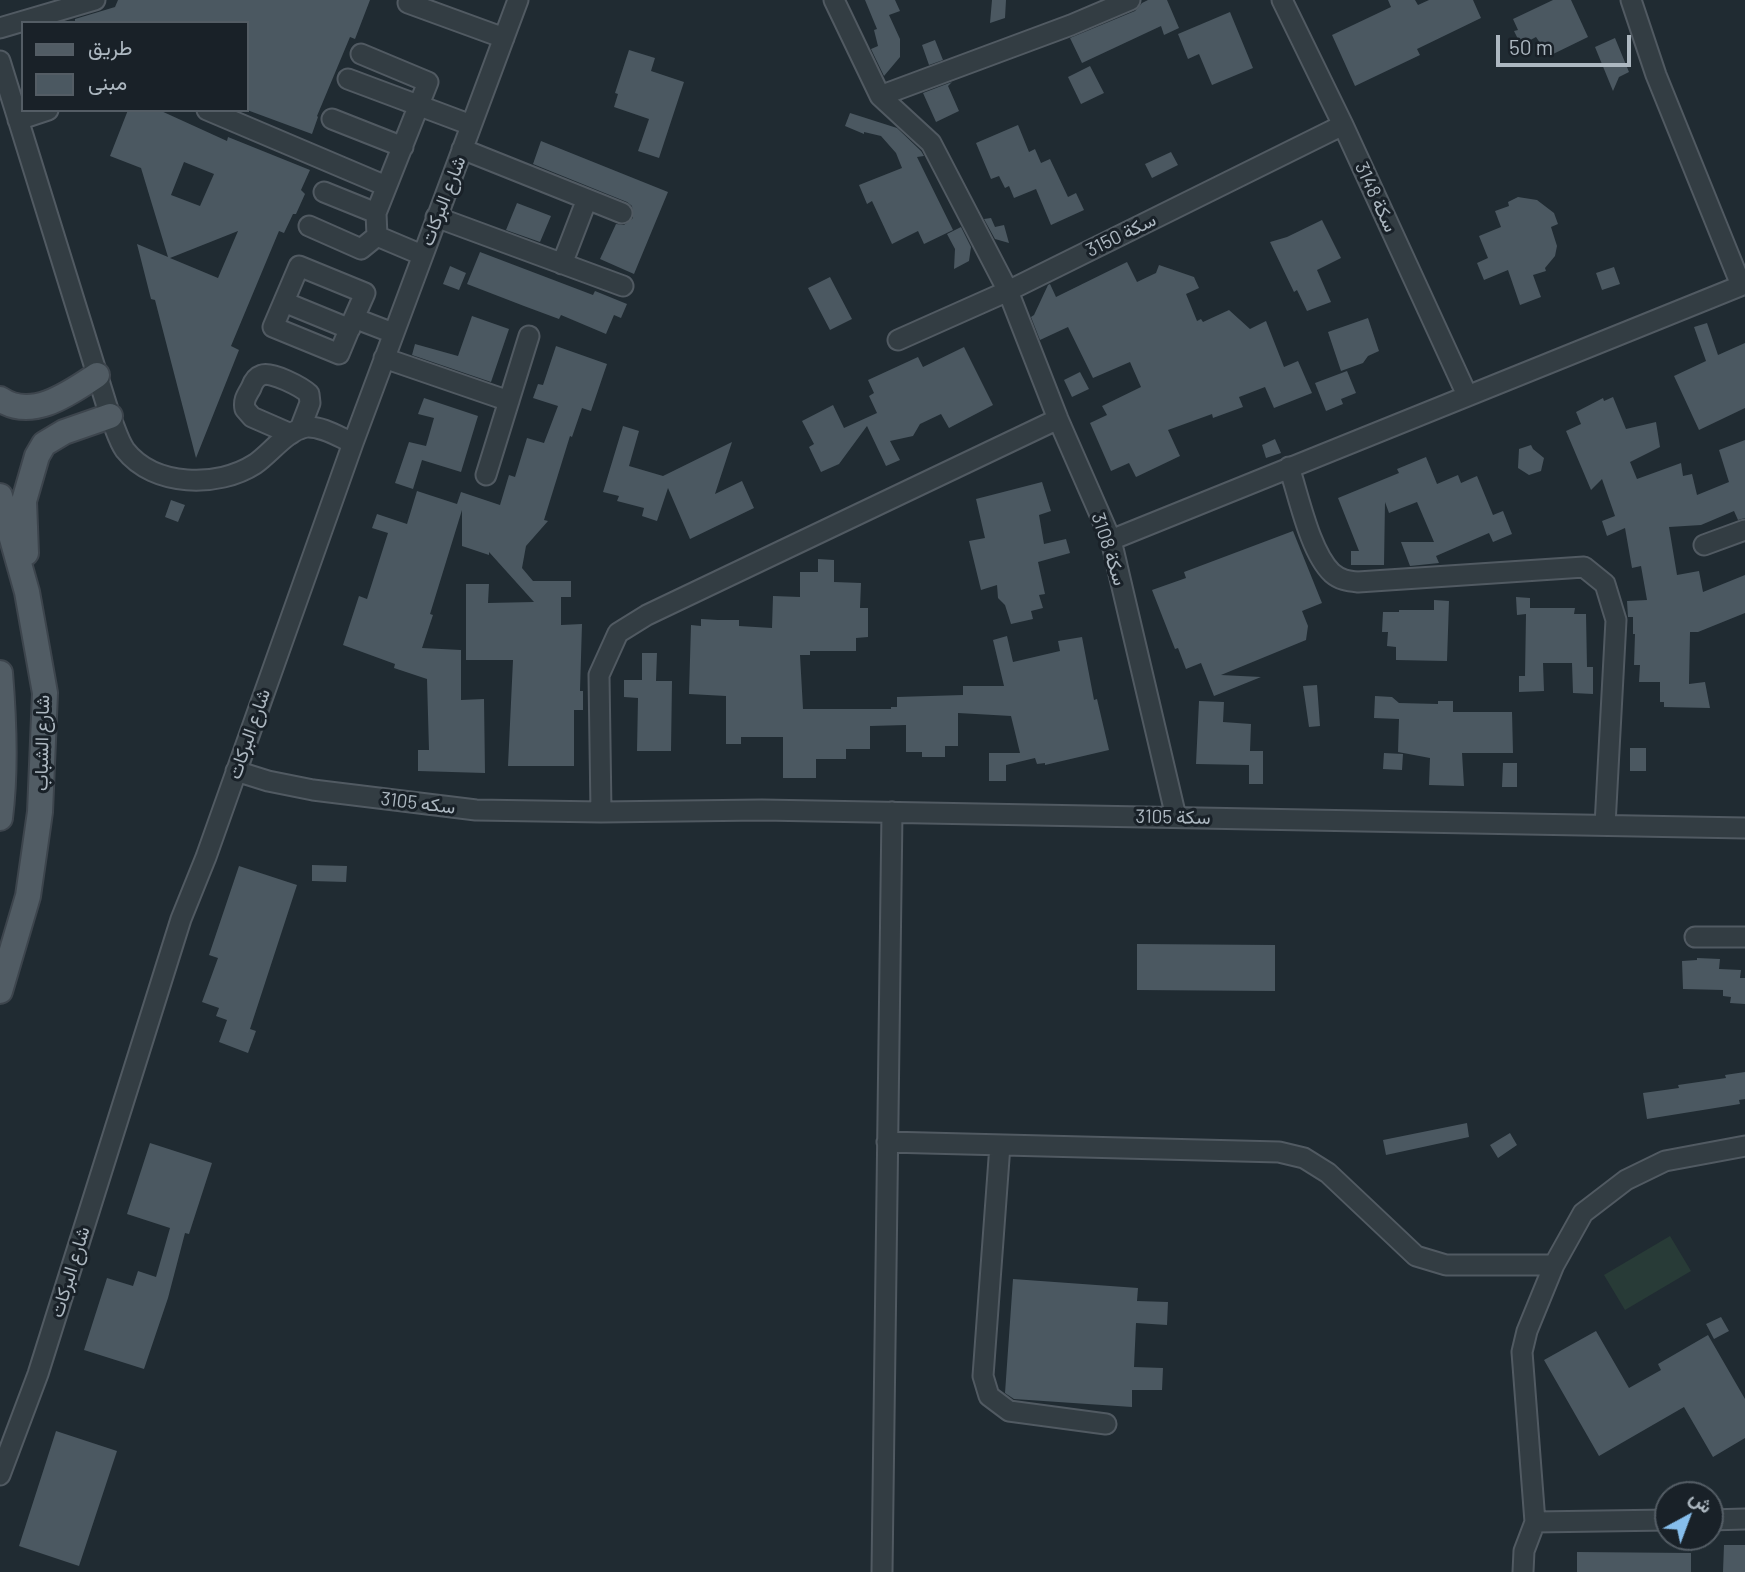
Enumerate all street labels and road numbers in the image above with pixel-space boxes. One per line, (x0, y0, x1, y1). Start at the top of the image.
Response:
street label: شارع البركات (415, 153, 471, 249)
street label: سكة 3148 (1350, 158, 1402, 236)
street label: سكة 3150 (1082, 208, 1160, 262)
street label: سكة 3108 (1087, 510, 1131, 588)
street label: شارع البركات (223, 686, 275, 782)
street label: شارع الشباب (30, 695, 54, 791)
street label: سكه 3105 (379, 787, 457, 819)
street label: سكة 3105 (1135, 805, 1211, 829)
street label: شارع البركات (45, 1224, 95, 1320)

